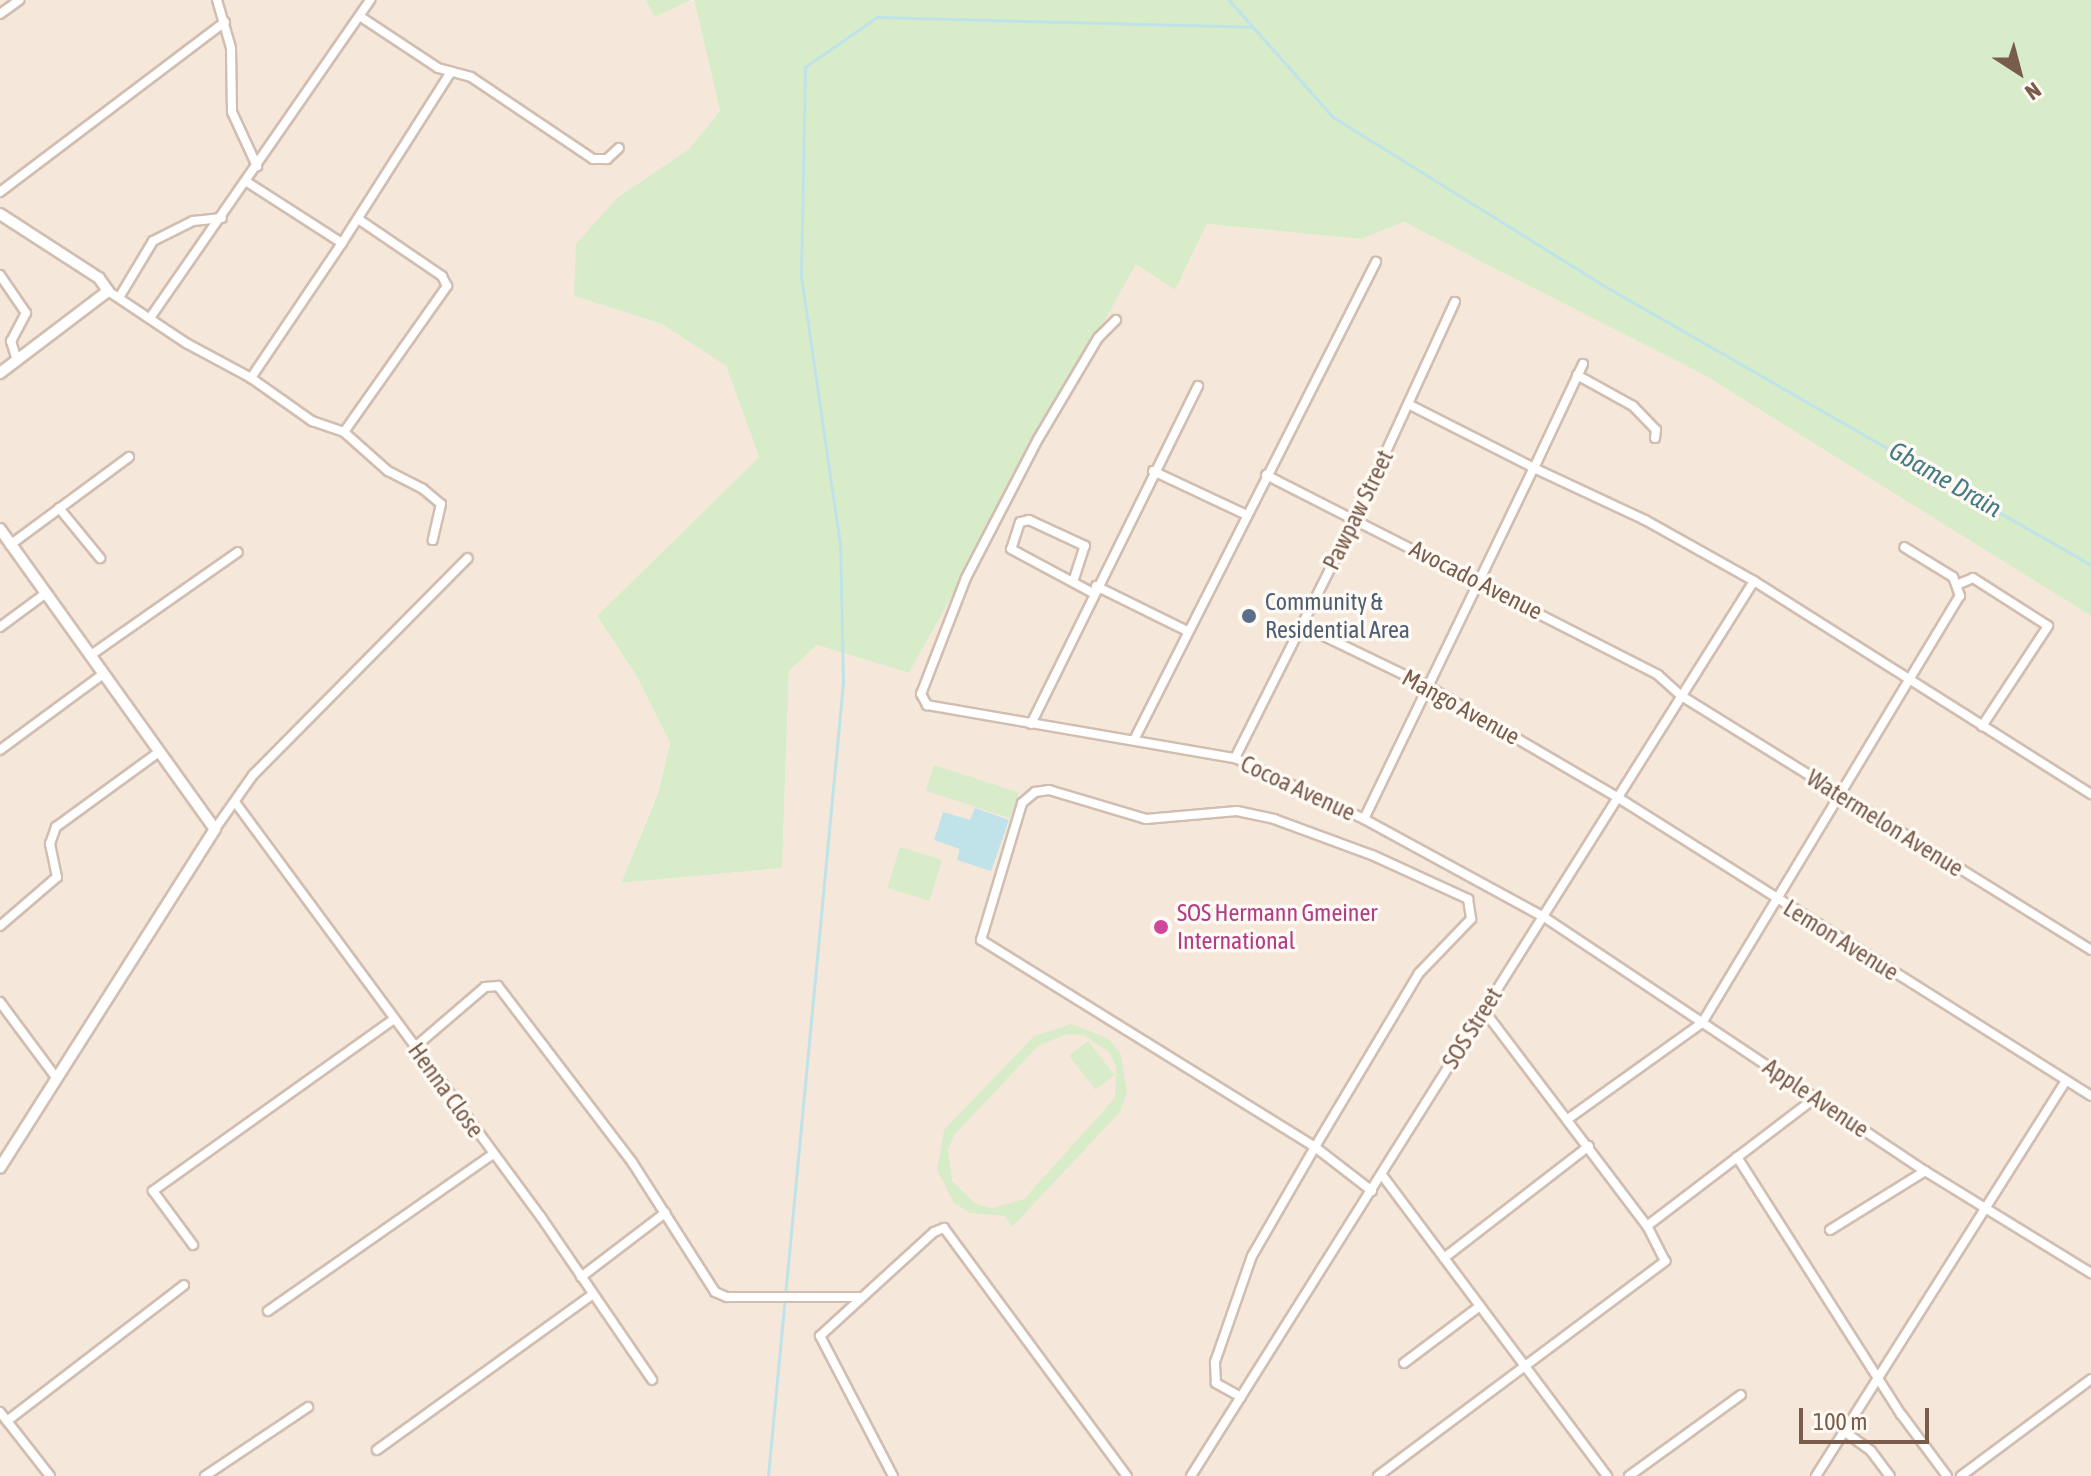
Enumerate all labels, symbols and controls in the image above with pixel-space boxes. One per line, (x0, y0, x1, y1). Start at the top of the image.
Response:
north arrow (1979, 32, 2059, 112)
text: N (2020, 77, 2046, 106)
water label: Gbame Drain (1883, 435, 2007, 525)
street label: Pawpaw Street (1317, 445, 1399, 575)
street label: Avocado Avenue (1405, 534, 1547, 626)
place label: Community & Residential Area (1265, 588, 1410, 644)
marker: Community & Residential Area (1240, 607, 1258, 625)
street label: Mango Avenue (1397, 663, 1525, 751)
street label: Cocoa Avenue (1236, 749, 1360, 827)
street label: Watermelon Avenue (1801, 763, 1969, 883)
street label: Lemon Avenue (1778, 893, 1904, 987)
place label: SOS Hermann Gmeiner International (1177, 899, 1377, 955)
marker: SOS Hermann Gmeiner International (1152, 918, 1170, 936)
street label: SOS Street (1436, 982, 1508, 1074)
street label: Henna Close (402, 1037, 490, 1143)
street label: Apple Avenue (1758, 1052, 1874, 1144)
scale bar (1803, 1392, 1933, 1442)
text: 100 m (1813, 1408, 1867, 1435)

